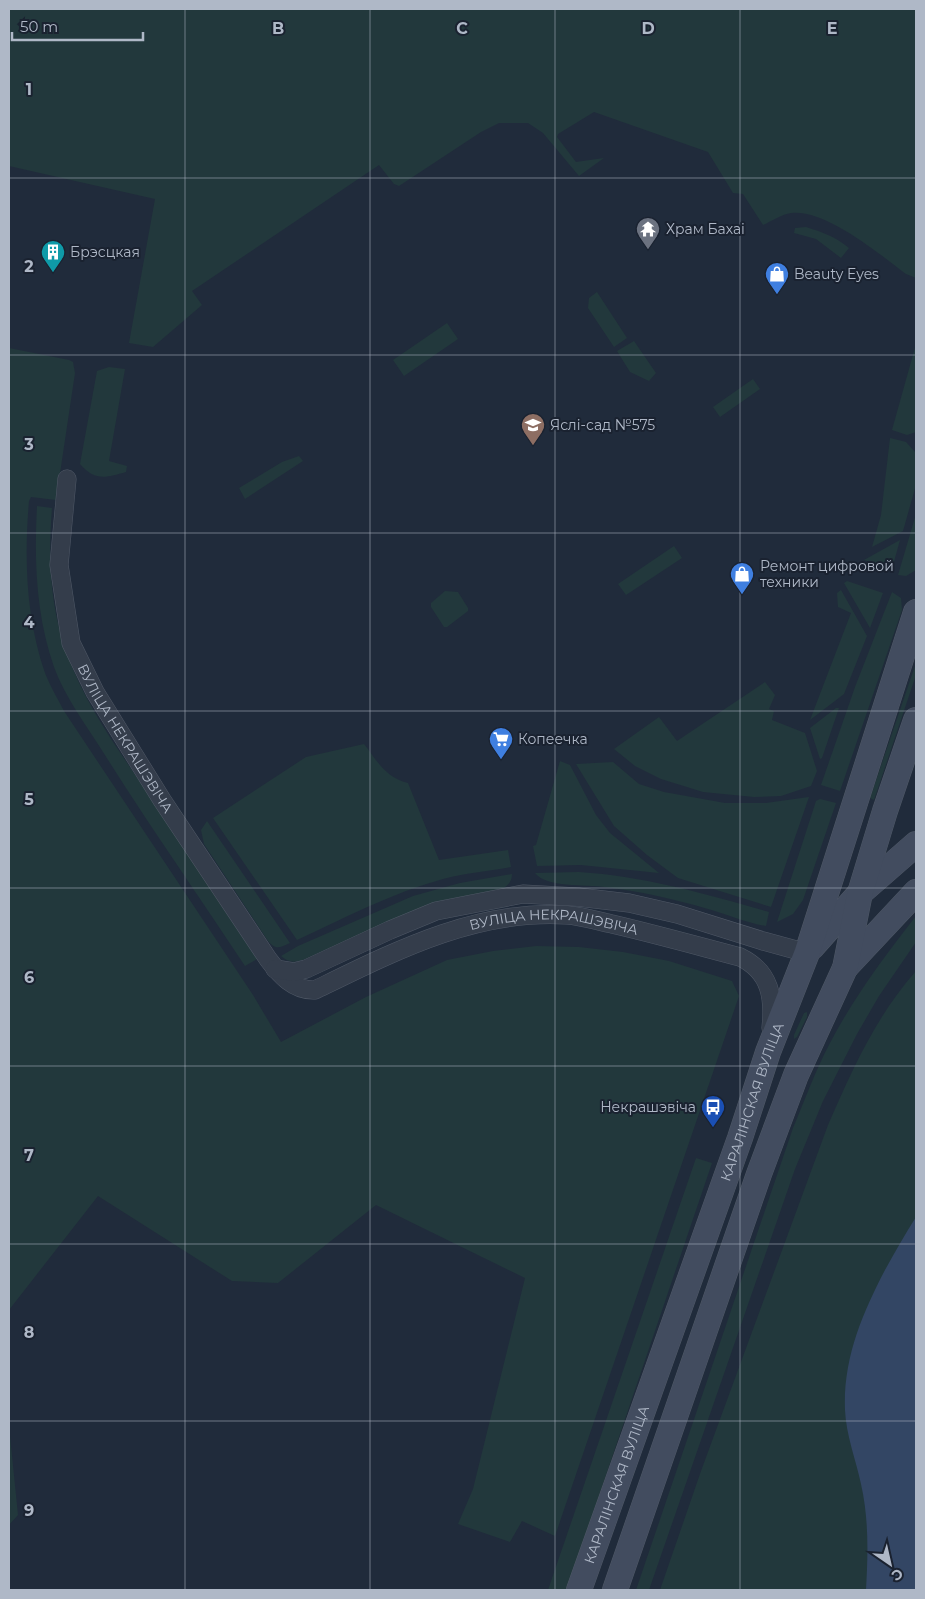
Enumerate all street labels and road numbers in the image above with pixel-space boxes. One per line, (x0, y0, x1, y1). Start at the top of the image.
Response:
street label: ВУЛІЦА НЕКРАШЭВІЧА (74, 661, 177, 817)
street label: ВУЛІЦА НЕКРАШЭВІЧА (467, 905, 641, 939)
street label: КАРАЛІНСКАЯ ВУЛІЦА (716, 1019, 788, 1184)
street label: КАРАЛІНСКАЯ ВУЛІЦА (580, 1402, 653, 1566)

